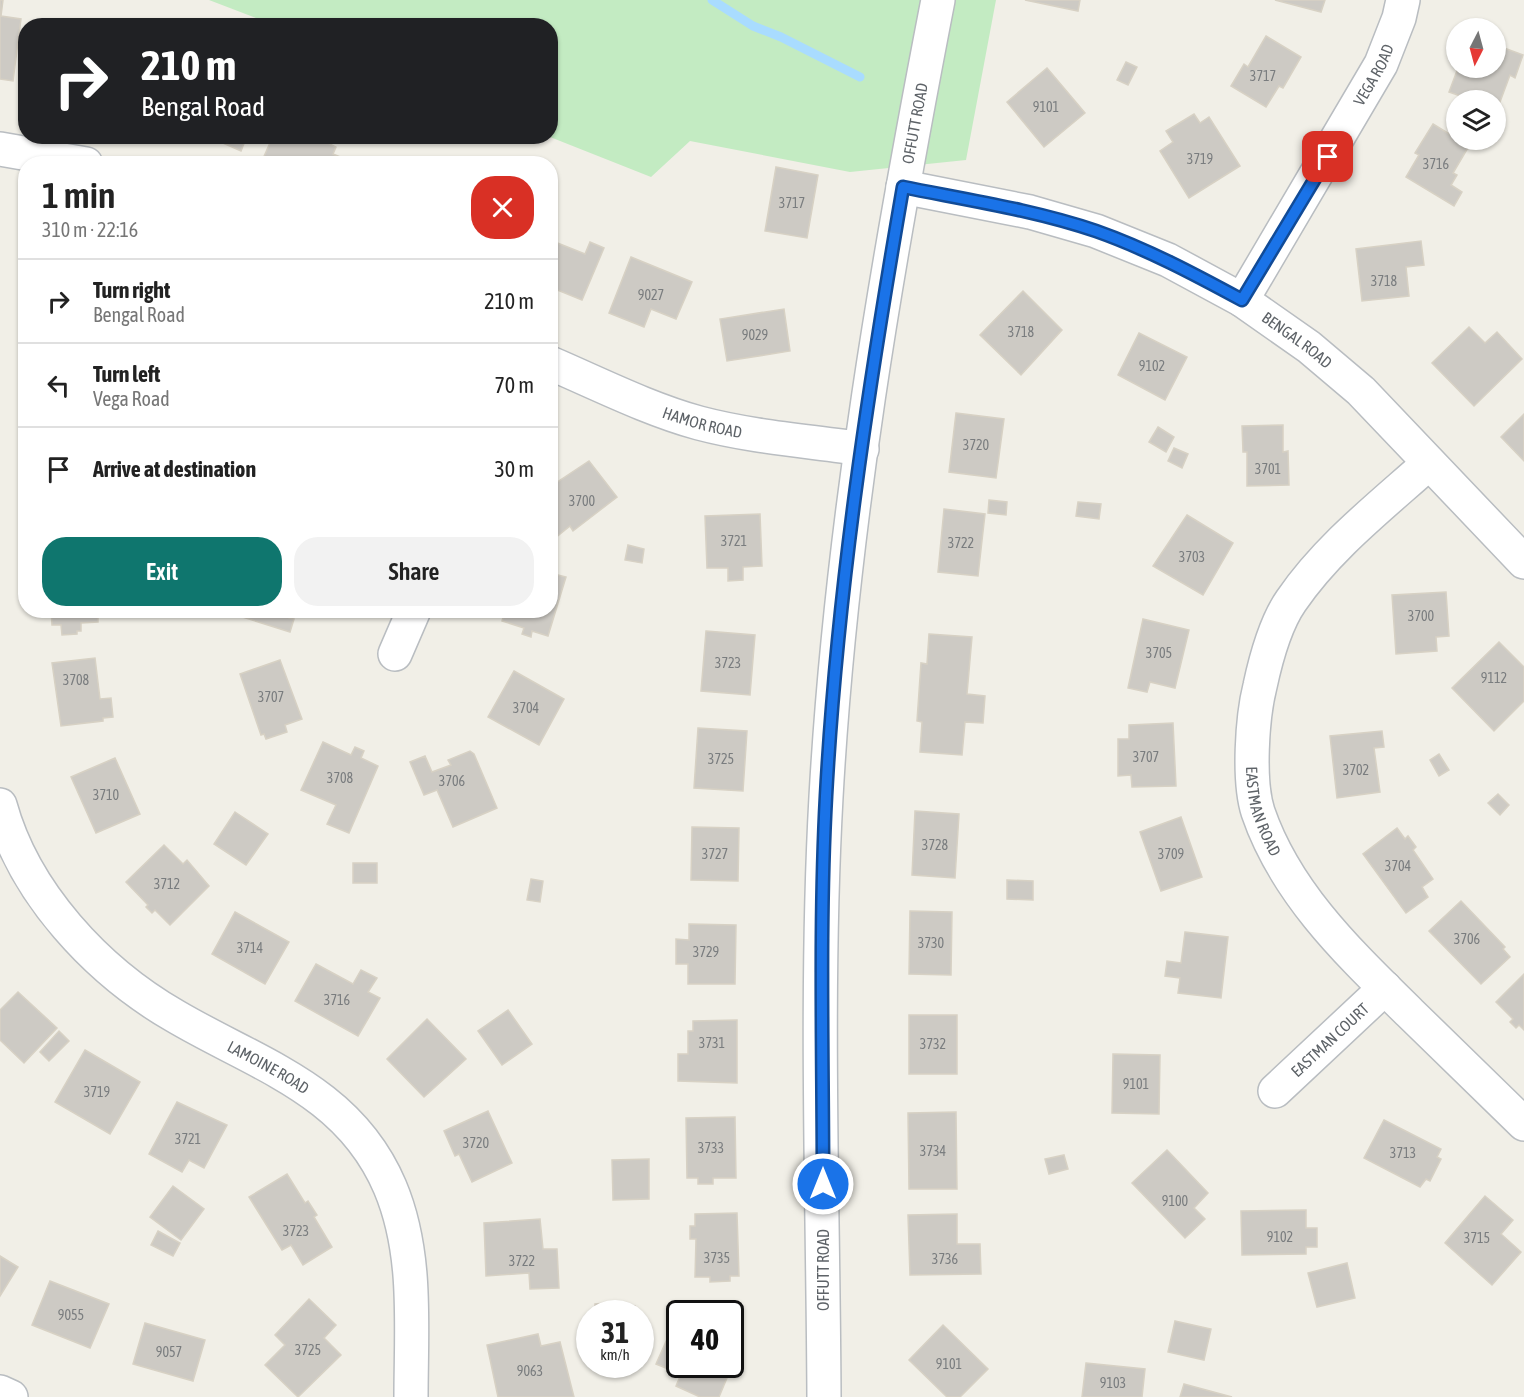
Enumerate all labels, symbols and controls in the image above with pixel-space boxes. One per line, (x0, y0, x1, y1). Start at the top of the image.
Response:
north arrow (1446, 18, 1506, 78)
map controls (1446, 18, 1506, 150)
text: 210 m (141, 41, 236, 89)
street label: VEGA ROAD (1350, 41, 1397, 109)
icon: right (42, 42, 120, 120)
house number: 3717 (1250, 68, 1276, 84)
street label: OFFUTT ROAD (898, 81, 931, 165)
button: layers (1446, 90, 1506, 150)
text: Bengal Road (141, 91, 265, 122)
house number: 9101 (1033, 99, 1059, 115)
pin (1302, 131, 1353, 182)
icon: arrive (1311, 140, 1344, 173)
house number: 3719 (1187, 151, 1213, 167)
house number: 3716 (1423, 156, 1450, 172)
text: 1 min (42, 174, 116, 216)
button: close (471, 176, 534, 239)
house number: 3717 (779, 195, 805, 211)
text: 310 m · 22:16 (42, 218, 138, 241)
house number: 3718 (1371, 273, 1398, 289)
text: Turn right (93, 277, 170, 303)
icon: right (42, 285, 75, 318)
house number: 9027 (638, 287, 664, 303)
text: 210 m (484, 288, 534, 314)
text: Bengal Road (93, 303, 185, 326)
street label: BENGAL ROAD (1259, 308, 1336, 372)
house number: 3718 (1008, 324, 1035, 340)
house number: 9029 (742, 327, 768, 343)
house number: 9102 (1139, 358, 1165, 374)
text: Turn left (93, 361, 160, 387)
icon: left (42, 369, 75, 402)
text: 70 m (494, 372, 534, 398)
text: Vega Road (93, 387, 170, 410)
street label: HAMOR ROAD (660, 403, 744, 441)
house number: 3720 (963, 437, 990, 453)
icon: arrive (42, 453, 75, 486)
text: Arrive at destination (93, 456, 256, 482)
text: 30 m (494, 456, 534, 482)
house number: 3701 (1255, 461, 1281, 477)
house number: 3700 (569, 493, 596, 509)
house number: 3721 (721, 533, 747, 549)
house number: 3722 (948, 535, 974, 551)
button: Exit (42, 537, 282, 606)
button: Share (294, 537, 534, 606)
house number: 3703 (1179, 549, 1205, 565)
house number: 3700 (1408, 608, 1435, 624)
house number: 3705 (1146, 645, 1172, 661)
house number: 3723 (715, 655, 741, 671)
house number: 9112 (1481, 670, 1507, 686)
house number: 3708 (63, 672, 90, 688)
house number: 3707 (258, 689, 284, 705)
house number: 3704 (513, 700, 540, 716)
house number: 3707 (1133, 749, 1159, 765)
house number: 3725 (708, 751, 734, 767)
house number: 3702 (1343, 762, 1369, 778)
street label: EASTMAN ROAD (1243, 766, 1285, 859)
house number: 3708 (327, 770, 354, 786)
house number: 3706 (439, 773, 466, 789)
house number: 3710 (93, 787, 120, 803)
house number: 3728 (922, 837, 949, 853)
house number: 3727 (702, 846, 728, 862)
house number: 3709 (1158, 846, 1184, 862)
house number: 3704 (1385, 858, 1412, 874)
house number: 3712 (154, 876, 180, 892)
house number: 3706 (1454, 931, 1481, 947)
house number: 3730 (918, 935, 945, 951)
house number: 3714 (237, 940, 264, 956)
house number: 3729 (693, 944, 719, 960)
house number: 3716 (324, 992, 351, 1008)
street label: EASTMAN COURT (1287, 999, 1372, 1080)
house number: 3731 (699, 1035, 725, 1051)
house number: 3732 (920, 1036, 946, 1052)
street label: LAMOINE ROAD (225, 1037, 313, 1097)
house number: 9101 (1123, 1076, 1149, 1092)
house number: 3719 (84, 1084, 110, 1100)
house number: 3721 (175, 1131, 201, 1147)
house number: 3720 (463, 1135, 490, 1151)
house number: 3733 (698, 1140, 724, 1156)
house number: 3734 (920, 1143, 947, 1159)
house number: 3713 (1390, 1145, 1416, 1161)
position arrow (791, 1152, 855, 1216)
house number: 9100 (1162, 1193, 1189, 1209)
house number: 3723 (283, 1223, 309, 1239)
street label: OFFUTT ROAD (814, 1229, 832, 1311)
house number: 9102 (1267, 1229, 1293, 1245)
house number: 3715 (1464, 1230, 1490, 1246)
house number: 3735 (704, 1250, 730, 1266)
house number: 3736 (932, 1251, 959, 1267)
house number: 3722 (509, 1253, 535, 1269)
speed limit sign: 40 (666, 1300, 744, 1378)
house number: 9055 (58, 1307, 84, 1323)
text: 31 (601, 1315, 629, 1349)
house number: 3725 (295, 1342, 321, 1358)
house number: 9057 (156, 1344, 182, 1360)
text: km/h (600, 1346, 630, 1363)
house number: 9101 (936, 1356, 962, 1372)
house number: 9063 (517, 1363, 543, 1379)
house number: 9103 (1100, 1375, 1126, 1391)

